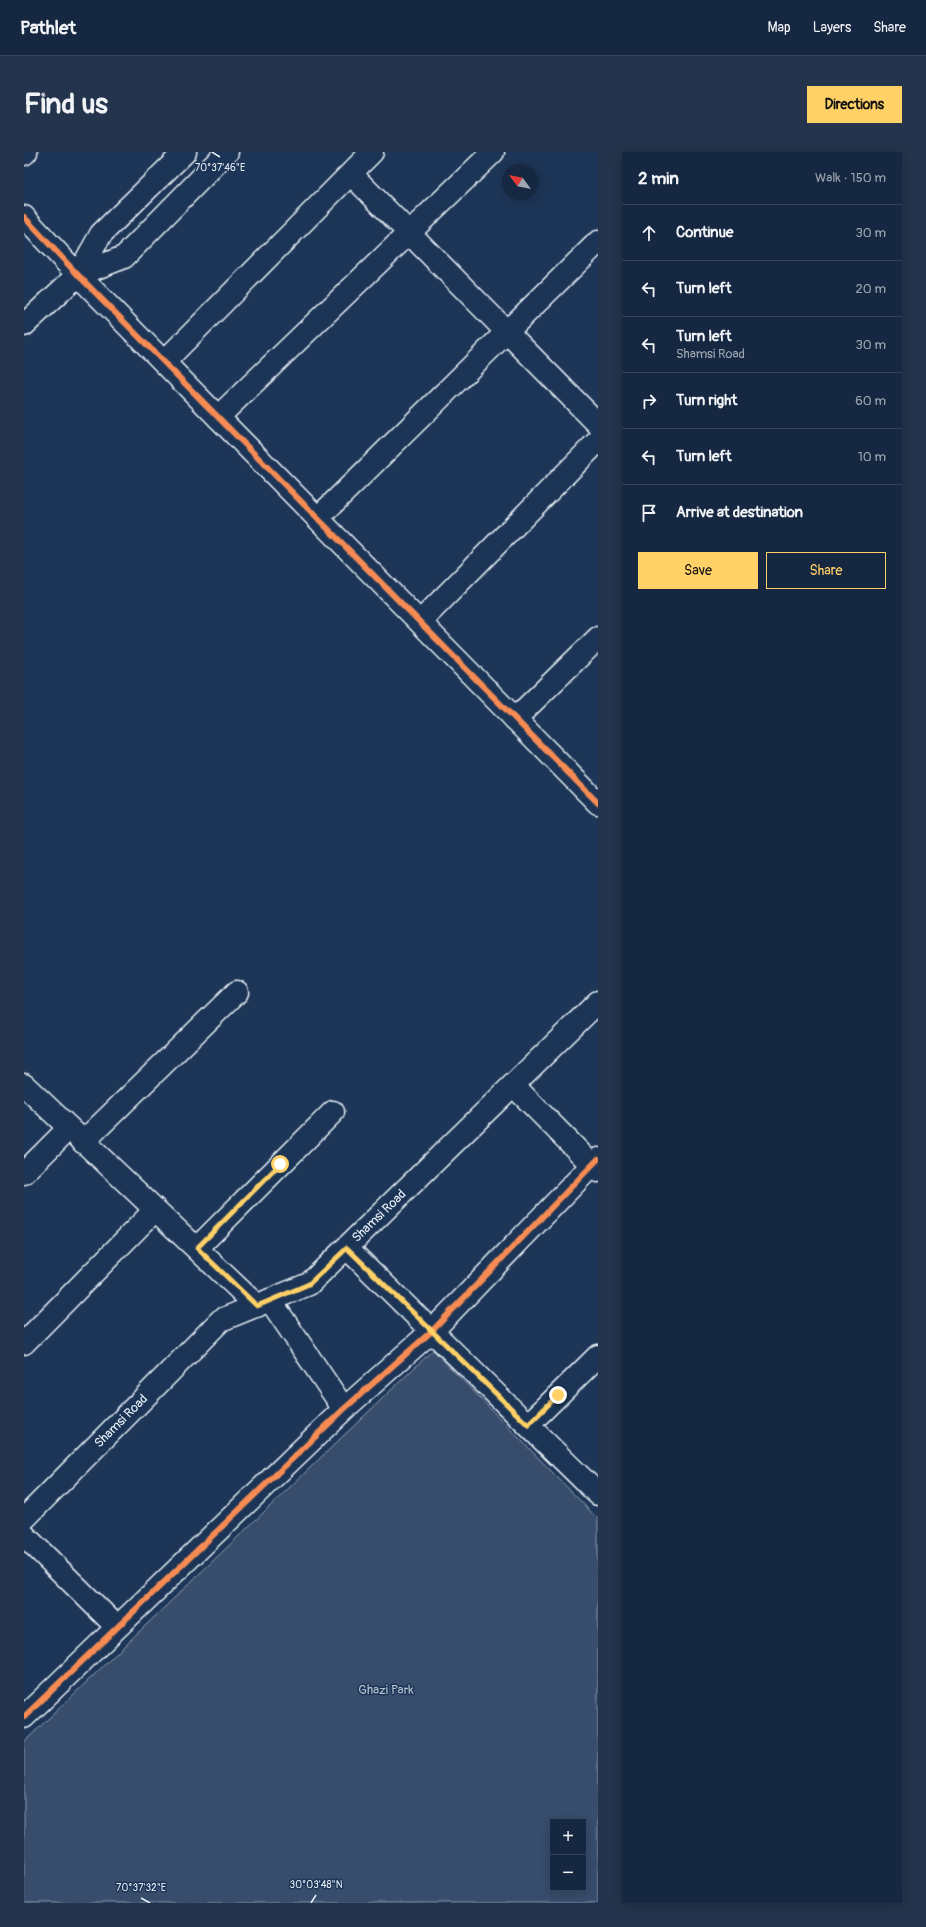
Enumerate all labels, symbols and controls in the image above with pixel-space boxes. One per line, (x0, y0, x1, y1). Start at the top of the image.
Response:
text: Pathlet (20, 16, 76, 40)
text: Map (768, 19, 791, 36)
text: Layers (813, 19, 851, 36)
text: Share (873, 19, 906, 36)
button: Directions (807, 86, 902, 123)
text: Find us (24, 87, 108, 122)
text: 70°37'46"E (195, 162, 245, 174)
north arrow (502, 164, 538, 200)
text: 2 min (638, 168, 679, 189)
text: Walk · 150 m (815, 170, 886, 186)
icon: ahead (638, 222, 660, 244)
text: Continue (676, 223, 734, 242)
text: 30 m (856, 225, 886, 241)
icon: left (638, 278, 660, 300)
text: Turn left (676, 279, 732, 298)
text: 20 m (855, 281, 886, 297)
text: Turn left (676, 327, 732, 346)
icon: left (638, 334, 660, 356)
text: 30 m (856, 337, 886, 353)
text: Shamsi Road (676, 346, 745, 362)
icon: right (638, 390, 660, 412)
text: Turn right (676, 391, 737, 410)
text: 60 m (855, 393, 886, 409)
icon: left (638, 446, 660, 468)
text: Turn left (676, 447, 732, 466)
text: 10 m (858, 449, 886, 465)
icon: arrive (638, 502, 660, 524)
text: Arrive at destination (676, 503, 803, 522)
button: Save (638, 552, 758, 589)
button: Share (766, 552, 886, 589)
route start (271, 1155, 289, 1173)
street label: Shamsi Road (349, 1186, 409, 1246)
route end (549, 1386, 567, 1404)
street label: Shamsi Road (91, 1391, 151, 1451)
park label: Ghazi Park (358, 1682, 414, 1698)
map controls (550, 1819, 586, 1891)
button: + (550, 1819, 586, 1855)
button: − (550, 1855, 586, 1891)
text: 30°03'48"N (290, 1879, 343, 1891)
text: 70°37'32"E (116, 1882, 166, 1894)

